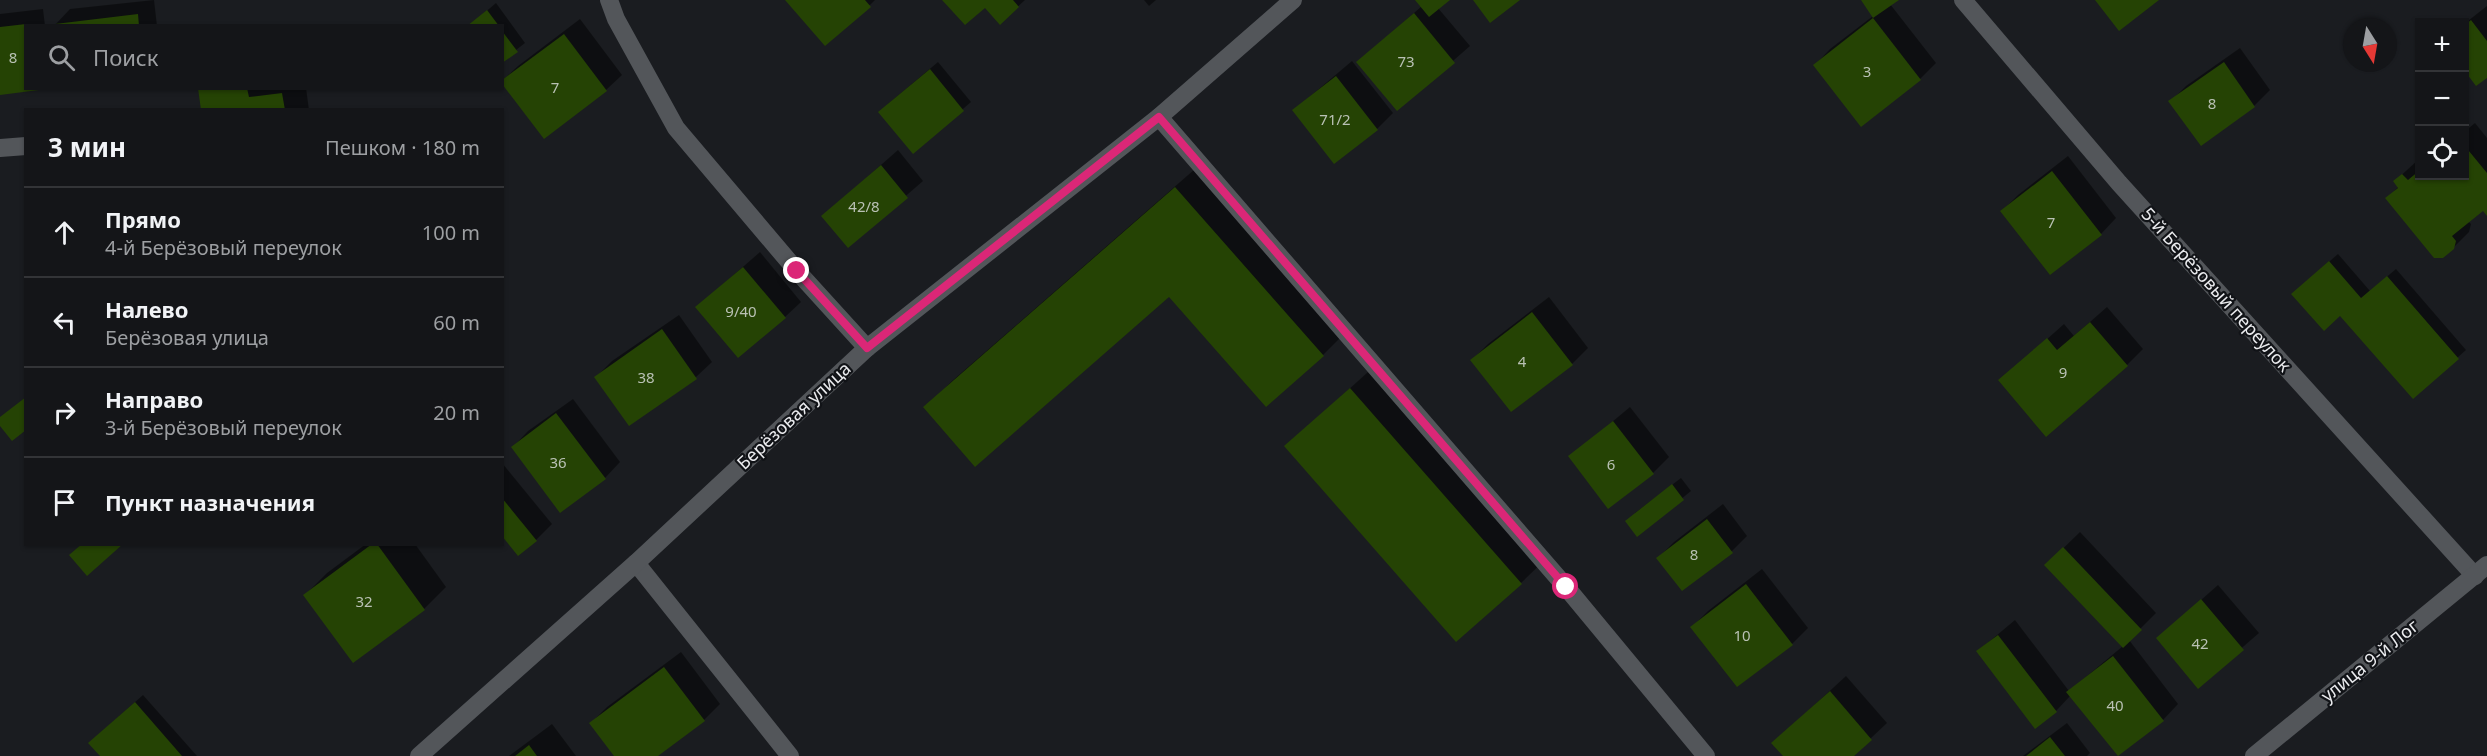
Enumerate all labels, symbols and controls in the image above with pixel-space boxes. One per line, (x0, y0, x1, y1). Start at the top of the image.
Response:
north arrow (2343, 18, 2397, 72)
map controls (2415, 18, 2469, 180)
button: + (2415, 18, 2469, 72)
search box (24, 24, 504, 90)
icon: search (45, 41, 78, 74)
text: Поиск (93, 42, 158, 72)
house number: 8 (9, 47, 17, 67)
house number: 73 (1397, 51, 1415, 71)
house number: 3 (1863, 61, 1871, 81)
button: − (2415, 72, 2469, 126)
house number: 7 (551, 77, 559, 97)
house number: 8 (2208, 93, 2216, 113)
house number: 71/2 (1319, 109, 1351, 129)
button: locate (2415, 126, 2469, 180)
text: 3 мин (48, 129, 126, 165)
text: Пешком · 180 m (325, 134, 480, 161)
house number: 42/8 (848, 196, 880, 216)
street label: 5-й Берёзовый переулок (2137, 202, 2297, 377)
text: Прямо (105, 204, 181, 234)
house number: 7 (2047, 212, 2055, 232)
icon: ahead (48, 216, 81, 249)
text: 100 m (422, 219, 480, 246)
text: 4-й Берёзовый переулок (105, 234, 342, 261)
route end (783, 257, 809, 283)
text: Налево (105, 294, 188, 324)
house number: 9/40 (725, 301, 757, 321)
icon: left (48, 306, 81, 339)
text: 60 m (433, 309, 480, 336)
text: Берёзовая улица (105, 324, 269, 351)
house number: 4 (1518, 351, 1527, 371)
street label: Берёзовая улица (731, 356, 855, 474)
house number: 9 (2059, 362, 2067, 382)
house number: 38 (637, 367, 655, 387)
text: Направо (105, 384, 203, 414)
icon: right (48, 396, 81, 429)
text: 20 m (433, 399, 480, 426)
text: 3-й Берёзовый переулок (105, 414, 342, 441)
house number: 36 (549, 452, 567, 472)
house number: 6 (1607, 454, 1615, 474)
icon: arrive (48, 486, 81, 519)
text: Пункт назначения (105, 487, 315, 517)
house number: 8 (1690, 544, 1698, 564)
route start (1552, 573, 1578, 599)
house number: 32 (355, 591, 373, 611)
street label: улица 9-й Лог (2316, 613, 2423, 707)
house number: 10 (1733, 625, 1751, 645)
house number: 42 (2191, 633, 2209, 653)
house number: 40 (2106, 695, 2124, 715)

